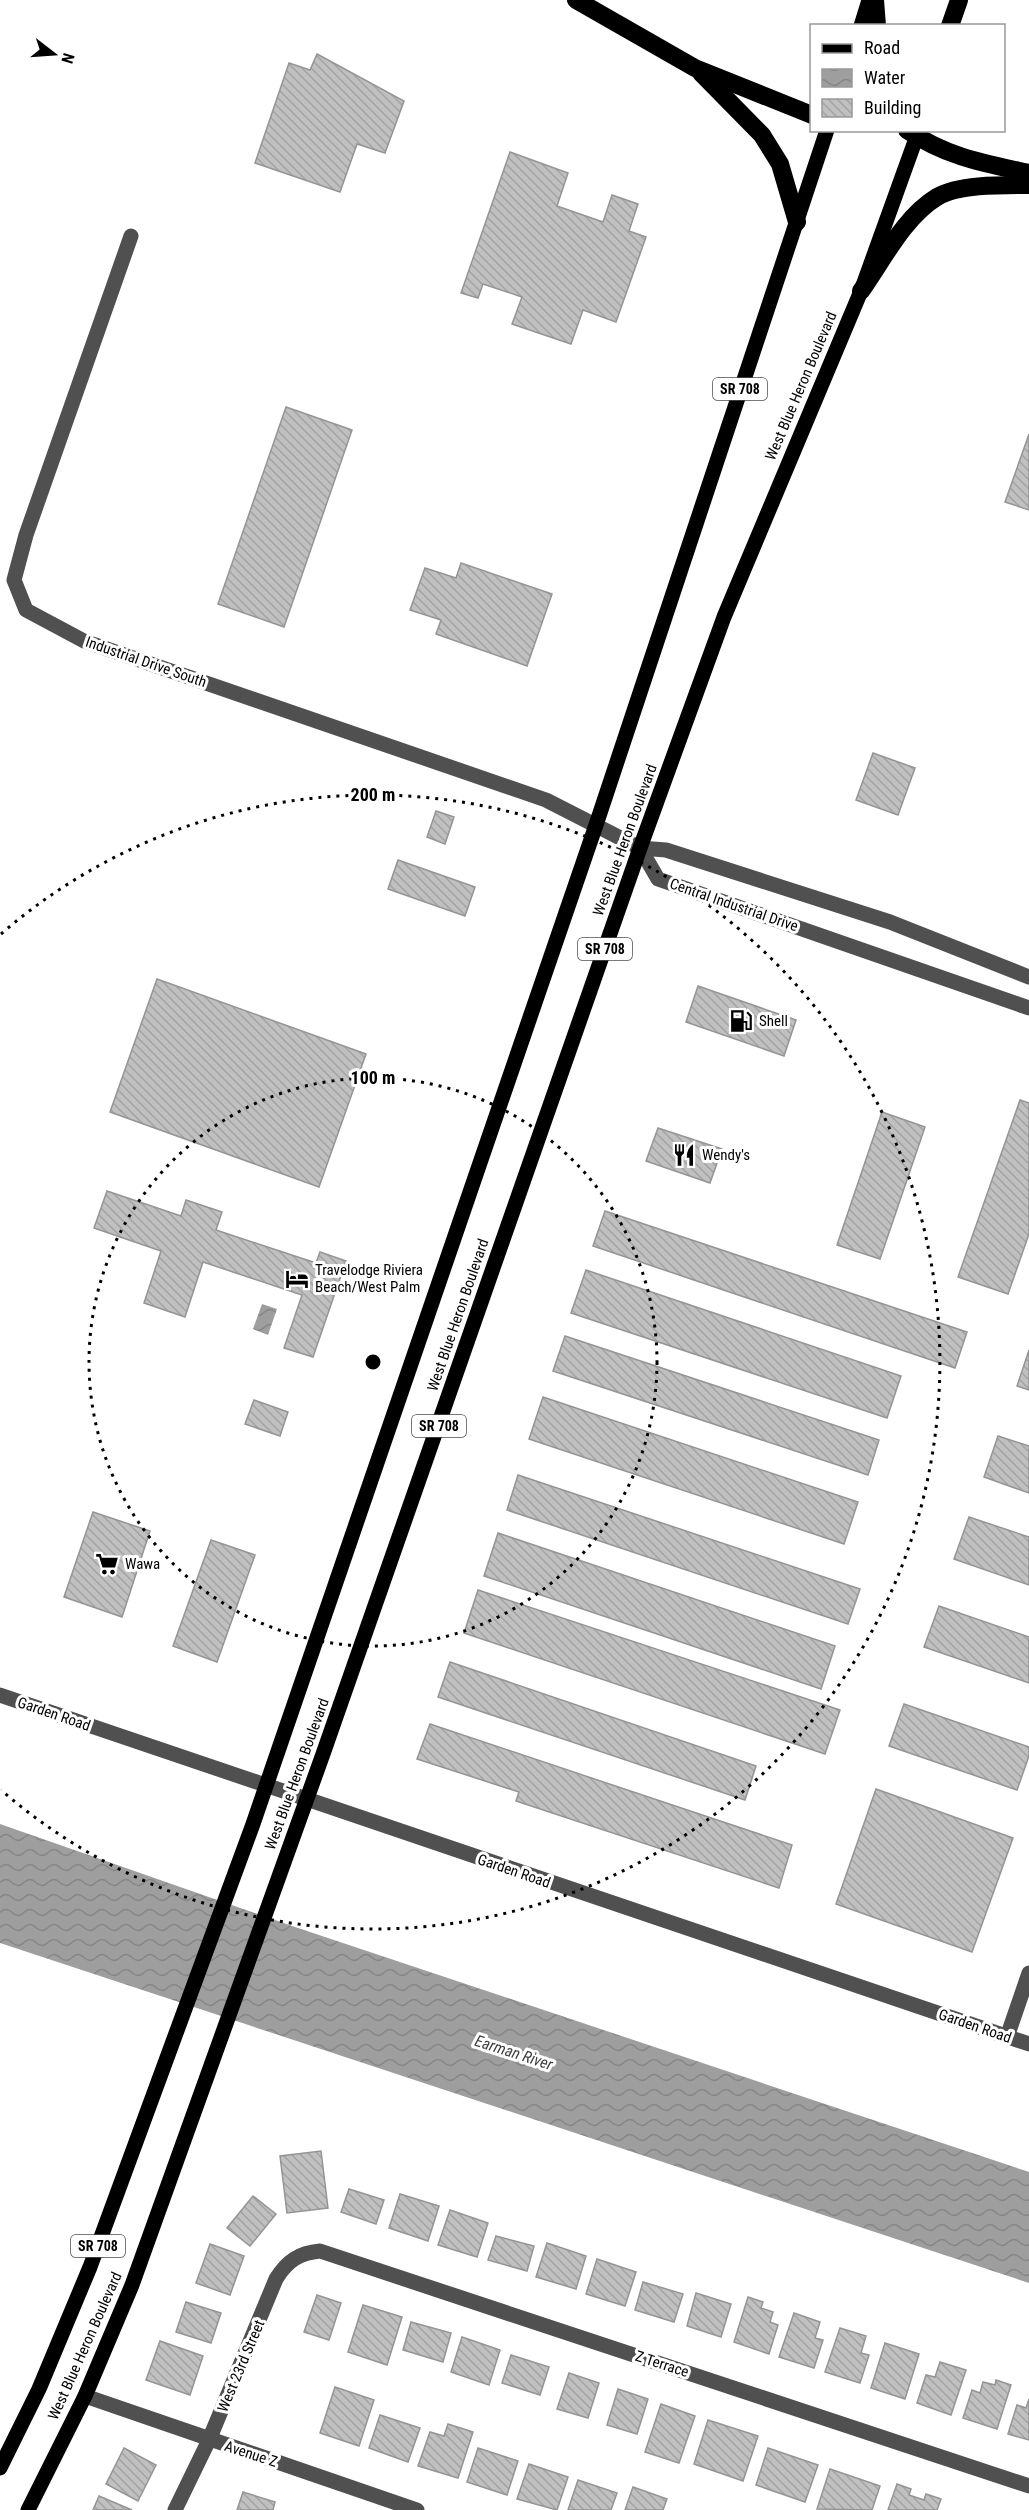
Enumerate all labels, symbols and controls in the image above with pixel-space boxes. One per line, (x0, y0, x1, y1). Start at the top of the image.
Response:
north arrow (24, 24, 84, 84)
legend (810, 24, 1005, 132)
text: Road (864, 37, 900, 58)
text: N (57, 51, 78, 66)
text: Water (864, 67, 906, 88)
text: Building (864, 97, 921, 118)
street label: West Blue Heron Boulevard (761, 309, 841, 463)
road number: SR 708 (713, 378, 767, 400)
street label: Industrial Drive South (83, 633, 209, 691)
street label: West Blue Heron Boulevard (589, 762, 661, 918)
text: 200 m (351, 784, 395, 805)
street label: Central Industrial Drive (667, 875, 801, 935)
road number: SR 708 (578, 938, 632, 960)
fuel station icon: Shell (728, 1008, 754, 1034)
place label: Shell (759, 1012, 788, 1030)
text: 100 m (351, 1067, 395, 1088)
restaurant icon: Wendy's (671, 1142, 697, 1168)
place label: Wendy's (702, 1146, 750, 1164)
street label: West Blue Heron Boulevard (423, 1236, 493, 1394)
place label: Travelodge Riviera Beach/West Palm (315, 1261, 423, 1296)
hotel icon: Travelodge Riviera Beach/West Palm (284, 1266, 310, 1292)
centre of rings (363, 1352, 383, 1372)
road number: SR 708 (412, 1415, 466, 1437)
supermarket icon: Wawa (94, 1551, 120, 1577)
place label: Wawa (125, 1555, 160, 1573)
street label: Garden Road (15, 1693, 93, 1735)
street label: West Blue Heron Boulevard (261, 1696, 333, 1852)
street label: Garden Road (475, 1850, 553, 1892)
street label: Garden Road (936, 2005, 1014, 2047)
water label: Earman River (473, 2031, 556, 2074)
road number: SR 708 (71, 2235, 125, 2257)
street label: West Blue Heron Boulevard (44, 2269, 126, 2423)
street label: West 23rd Street (214, 2317, 268, 2415)
street label: Z Terrace (633, 2347, 691, 2381)
street label: Avenue Z (222, 2437, 280, 2471)

